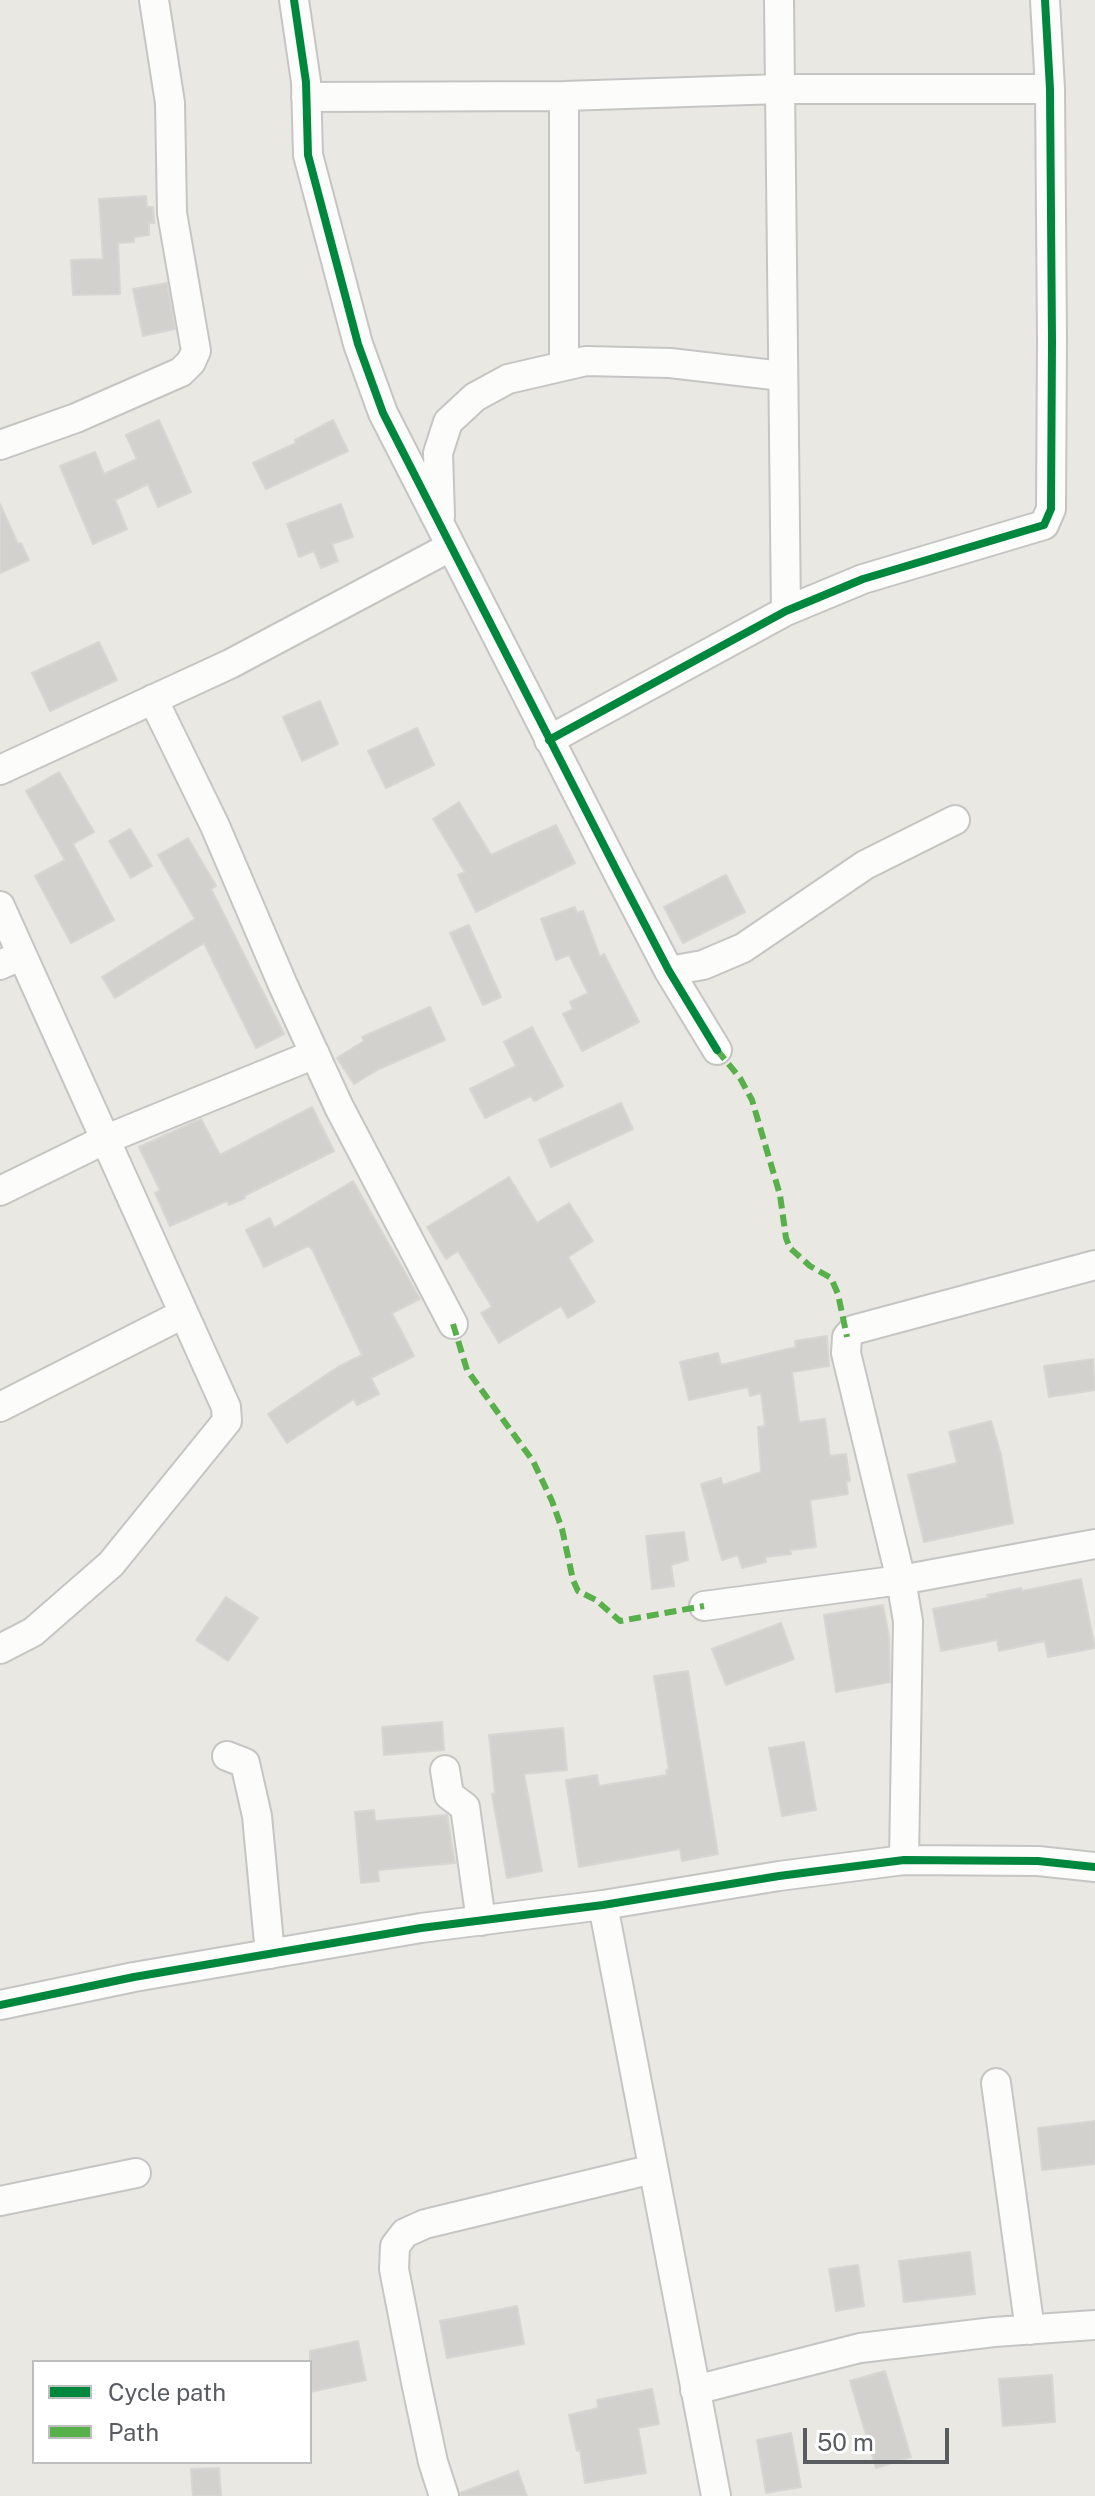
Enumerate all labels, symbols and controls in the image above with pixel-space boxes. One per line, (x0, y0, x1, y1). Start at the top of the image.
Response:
legend (32, 2360, 312, 2464)
text: Cycle path (108, 2378, 226, 2406)
scale bar (807, 2412, 953, 2462)
text: Path (108, 2418, 159, 2446)
text: 50 m (817, 2428, 874, 2456)

